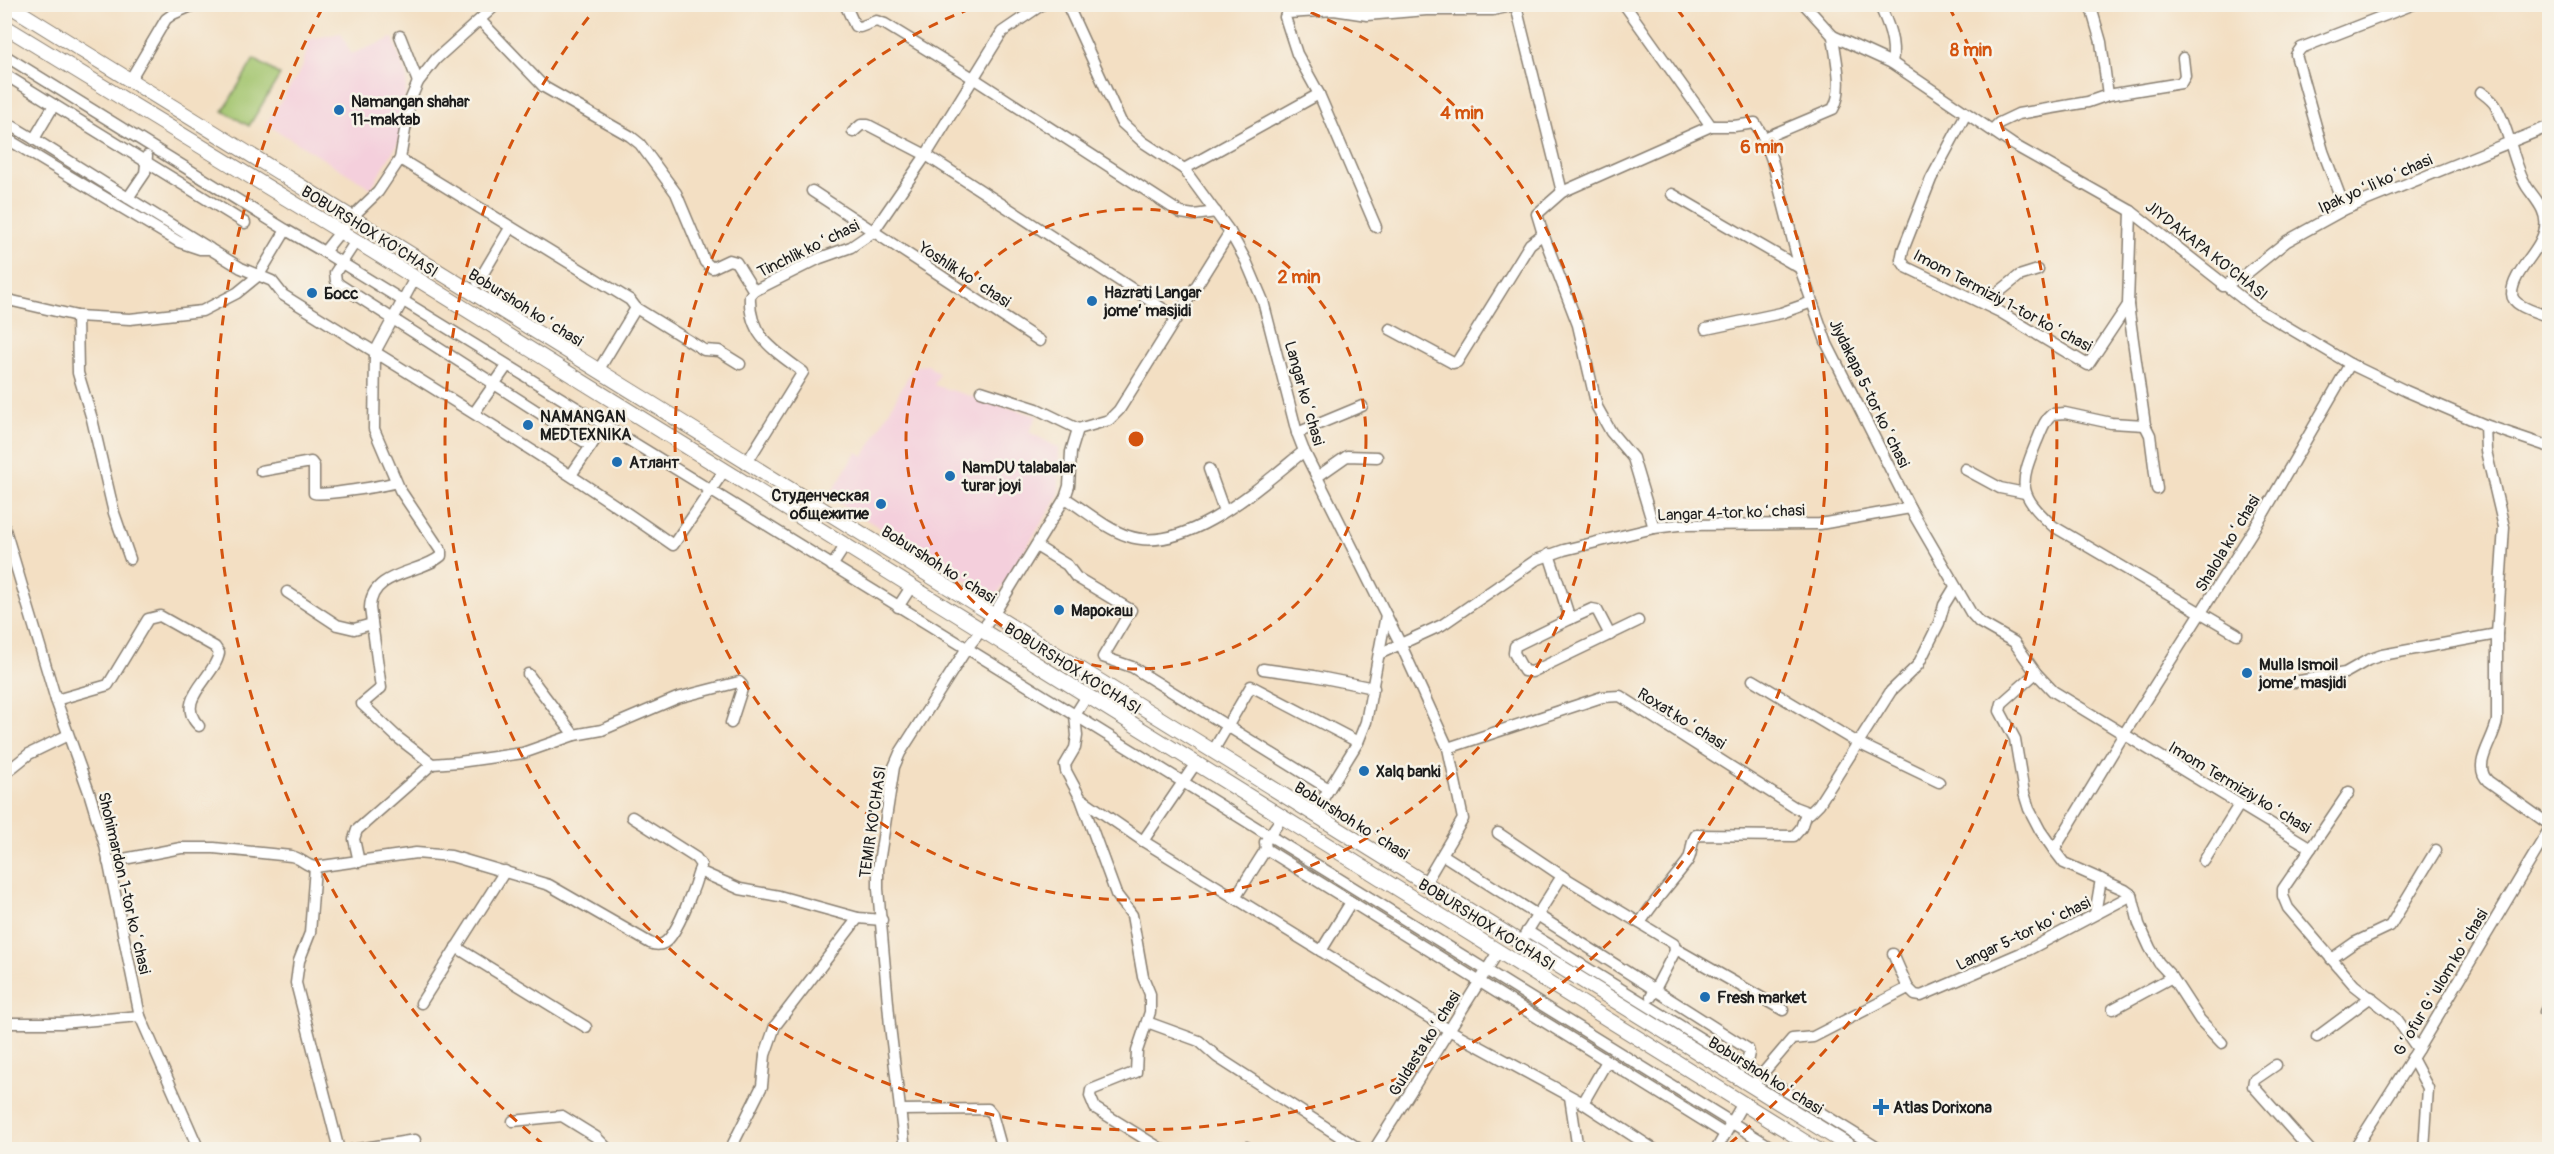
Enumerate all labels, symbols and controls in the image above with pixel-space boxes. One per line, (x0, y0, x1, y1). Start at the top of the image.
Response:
text: 8 min (1950, 39, 1992, 62)
place label: Namangan shahar 11-maktab (351, 92, 470, 130)
text: 4 min (1440, 102, 1484, 125)
marker: Namangan shahar 11-maktab (332, 103, 346, 117)
text: 6 min (1740, 136, 1784, 159)
street label: Ipak yoʻli koʻchasi (2315, 150, 2436, 218)
street label: BOBURSHOX KO'CHASI (297, 182, 442, 282)
street label: JIYDAKAPA KO'CHASI (2141, 197, 2272, 305)
street label: Tinchlik koʻchasi (754, 216, 863, 282)
street label: Yoshlik koʻchasi (914, 237, 1014, 312)
street label: Imom Termiziy 1-tor koʻchasi (1910, 245, 2096, 357)
street label: Boburshoh koʻchasi (464, 265, 587, 351)
text: 2 min (1277, 266, 1321, 289)
place label: Hazrati Langar jome’ masjidi (1103, 283, 1202, 321)
place label: Босс (324, 284, 358, 304)
marker: Босс (305, 286, 319, 300)
marker: Hazrati Langar jome’ masjidi (1085, 294, 1099, 308)
street label: Jiydakapa 5-tor koʻchasi (1824, 316, 1914, 471)
street label: Langar koʻchasi (1280, 339, 1329, 448)
place label: NAMANGAN MEDTEXNIKA (540, 407, 632, 445)
marker: NAMANGAN MEDTEXNIKA (521, 418, 535, 432)
centre of rings (1126, 429, 1146, 449)
place label: Атлант (629, 453, 680, 473)
marker: Атлант (610, 455, 624, 469)
place label: NamDU talabalar turar joyi (961, 458, 1076, 496)
marker: NamDU talabalar turar joyi (943, 469, 957, 483)
place label: Студенческая общежитие (771, 486, 870, 524)
street label: Shalola koʻchasi (2191, 491, 2265, 596)
marker: Студенческая общежитие (874, 497, 888, 511)
street label: Langar 4-tor koʻchasi (1657, 500, 1805, 526)
street label: Boburshoh koʻchasi (877, 522, 1000, 608)
place label: Марокаш (1071, 601, 1133, 621)
marker: Марокаш (1052, 603, 1066, 617)
street label: BOBURSHOX KO'CHASI (1000, 619, 1145, 719)
place label: Mulla Ismoil jome’ masjidi (2258, 655, 2346, 693)
marker: Mulla Ismoil jome’ masjidi (2240, 666, 2254, 680)
street label: Roxat koʻchasi (1634, 684, 1730, 754)
street label: Imom Termiziy koʻchasi (2165, 737, 2314, 838)
place label: Xalq banki (1376, 762, 1441, 782)
marker: Xalq banki (1357, 764, 1371, 778)
street label: TEMIR KO'CHASI (855, 765, 891, 880)
street label: Boburshoh koʻchasi (1290, 778, 1413, 864)
street label: Shohimardon 1-tor koʻchasi (93, 790, 155, 976)
street label: BOBURSHOX KO'CHASI (1414, 875, 1559, 975)
street label: Langar 5-tor koʻchasi (1953, 893, 2094, 975)
street label: Gʻofur Gʻulom koʻchasi (2389, 905, 2493, 1060)
street label: Guldasta koʻchasi (1385, 987, 1465, 1100)
place label: Fresh market (1717, 988, 1807, 1008)
marker: Fresh market (1698, 990, 1712, 1004)
street label: Boburshoh koʻchasi (1704, 1033, 1827, 1119)
place label: Atlas Dorixona (1893, 1098, 1992, 1118)
marker: Atlas Dorixona (1874, 1100, 1888, 1114)

